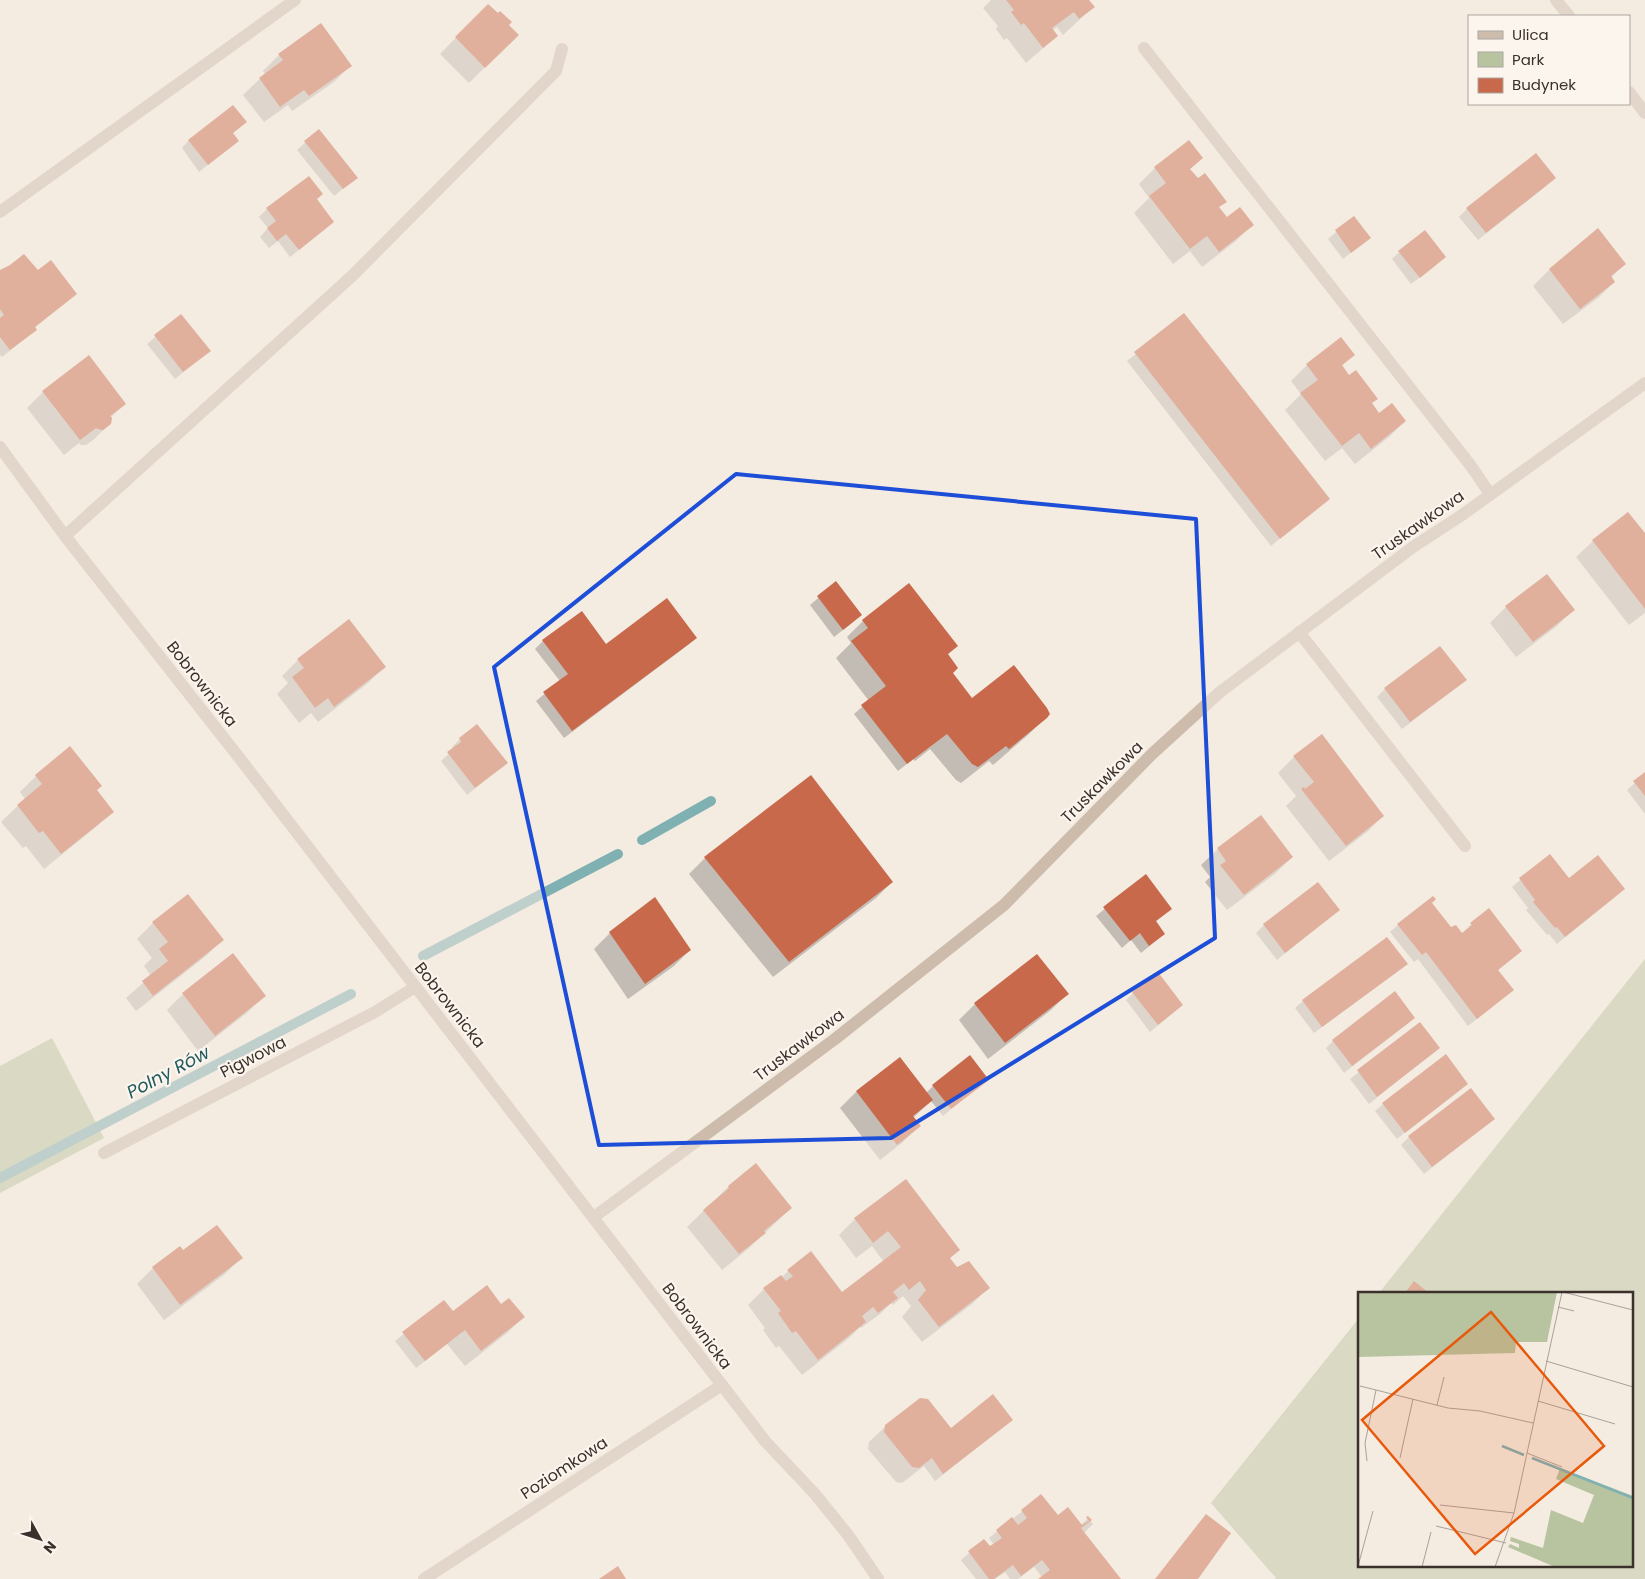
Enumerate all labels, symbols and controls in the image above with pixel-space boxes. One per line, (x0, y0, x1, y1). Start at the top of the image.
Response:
legend (1468, 15, 1630, 105)
text: Ulica (1512, 24, 1549, 45)
text: Park (1512, 49, 1544, 70)
text: Budynek (1512, 74, 1576, 95)
street label: Truskawkowa (1367, 485, 1469, 565)
street label: Bobrownicka (161, 636, 243, 732)
street label: Truskawkowa (1056, 736, 1148, 828)
street label: Bobrownicka (409, 957, 491, 1053)
street label: Truskawkowa (749, 1003, 849, 1087)
street label: Pigwowa (216, 1031, 290, 1083)
water label: Polny Rów (122, 1039, 215, 1104)
street label: Bobrownicka (657, 1278, 737, 1374)
inset map (1358, 1292, 1632, 1566)
street label: Poziomkowa (516, 1431, 612, 1505)
north arrow (15, 1514, 65, 1564)
text: N (39, 1537, 61, 1558)

